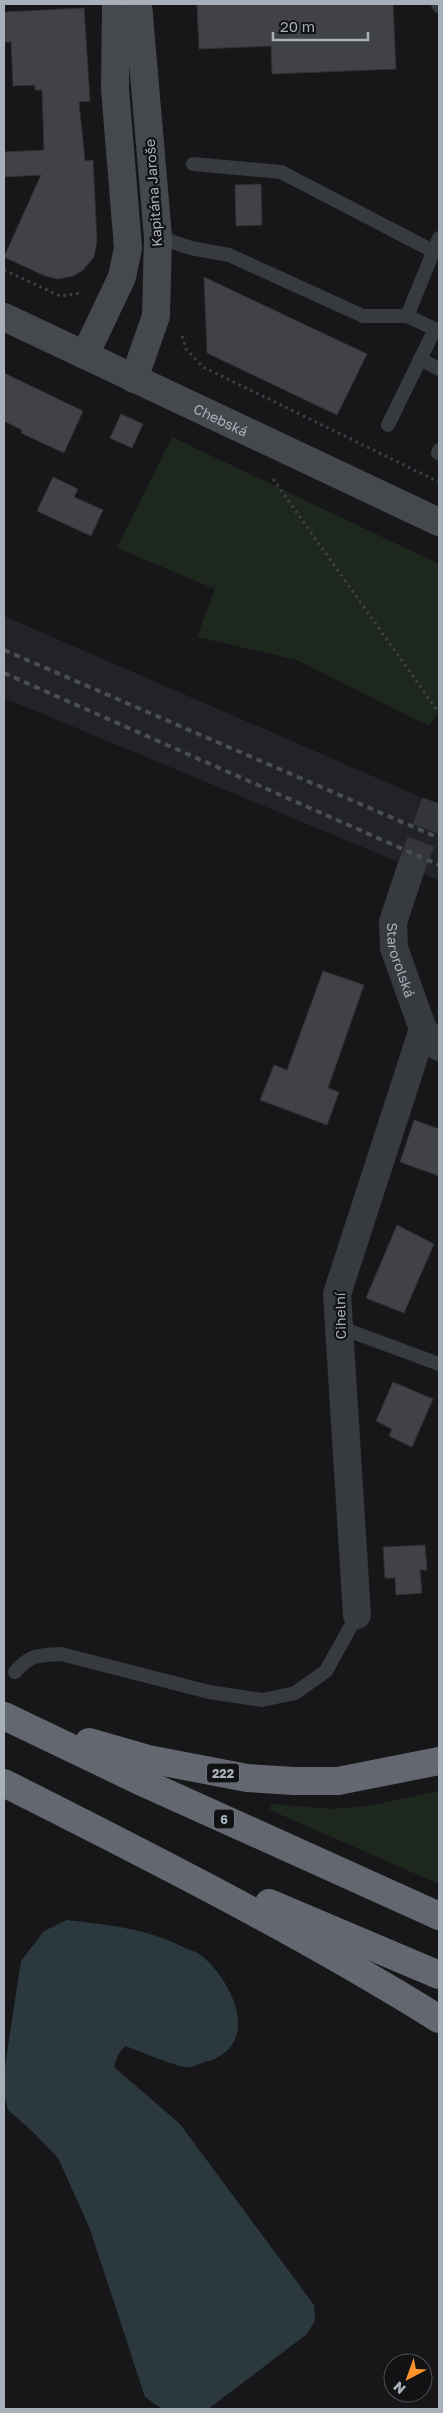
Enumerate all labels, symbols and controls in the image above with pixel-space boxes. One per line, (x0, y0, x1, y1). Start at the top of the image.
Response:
scale bar (273, 10, 368, 42)
text: 20 m (280, 17, 315, 35)
street label: Kapitána Jaroše (141, 138, 165, 248)
street label: Chebská (191, 399, 251, 439)
street label: Starorolská (385, 922, 419, 1000)
street label: Cihelní (331, 1291, 349, 1340)
road number: 222 (207, 1764, 239, 1782)
road number: 6 (214, 1810, 234, 1828)
north arrow (383, 2353, 433, 2403)
text: N (390, 2378, 409, 2398)

